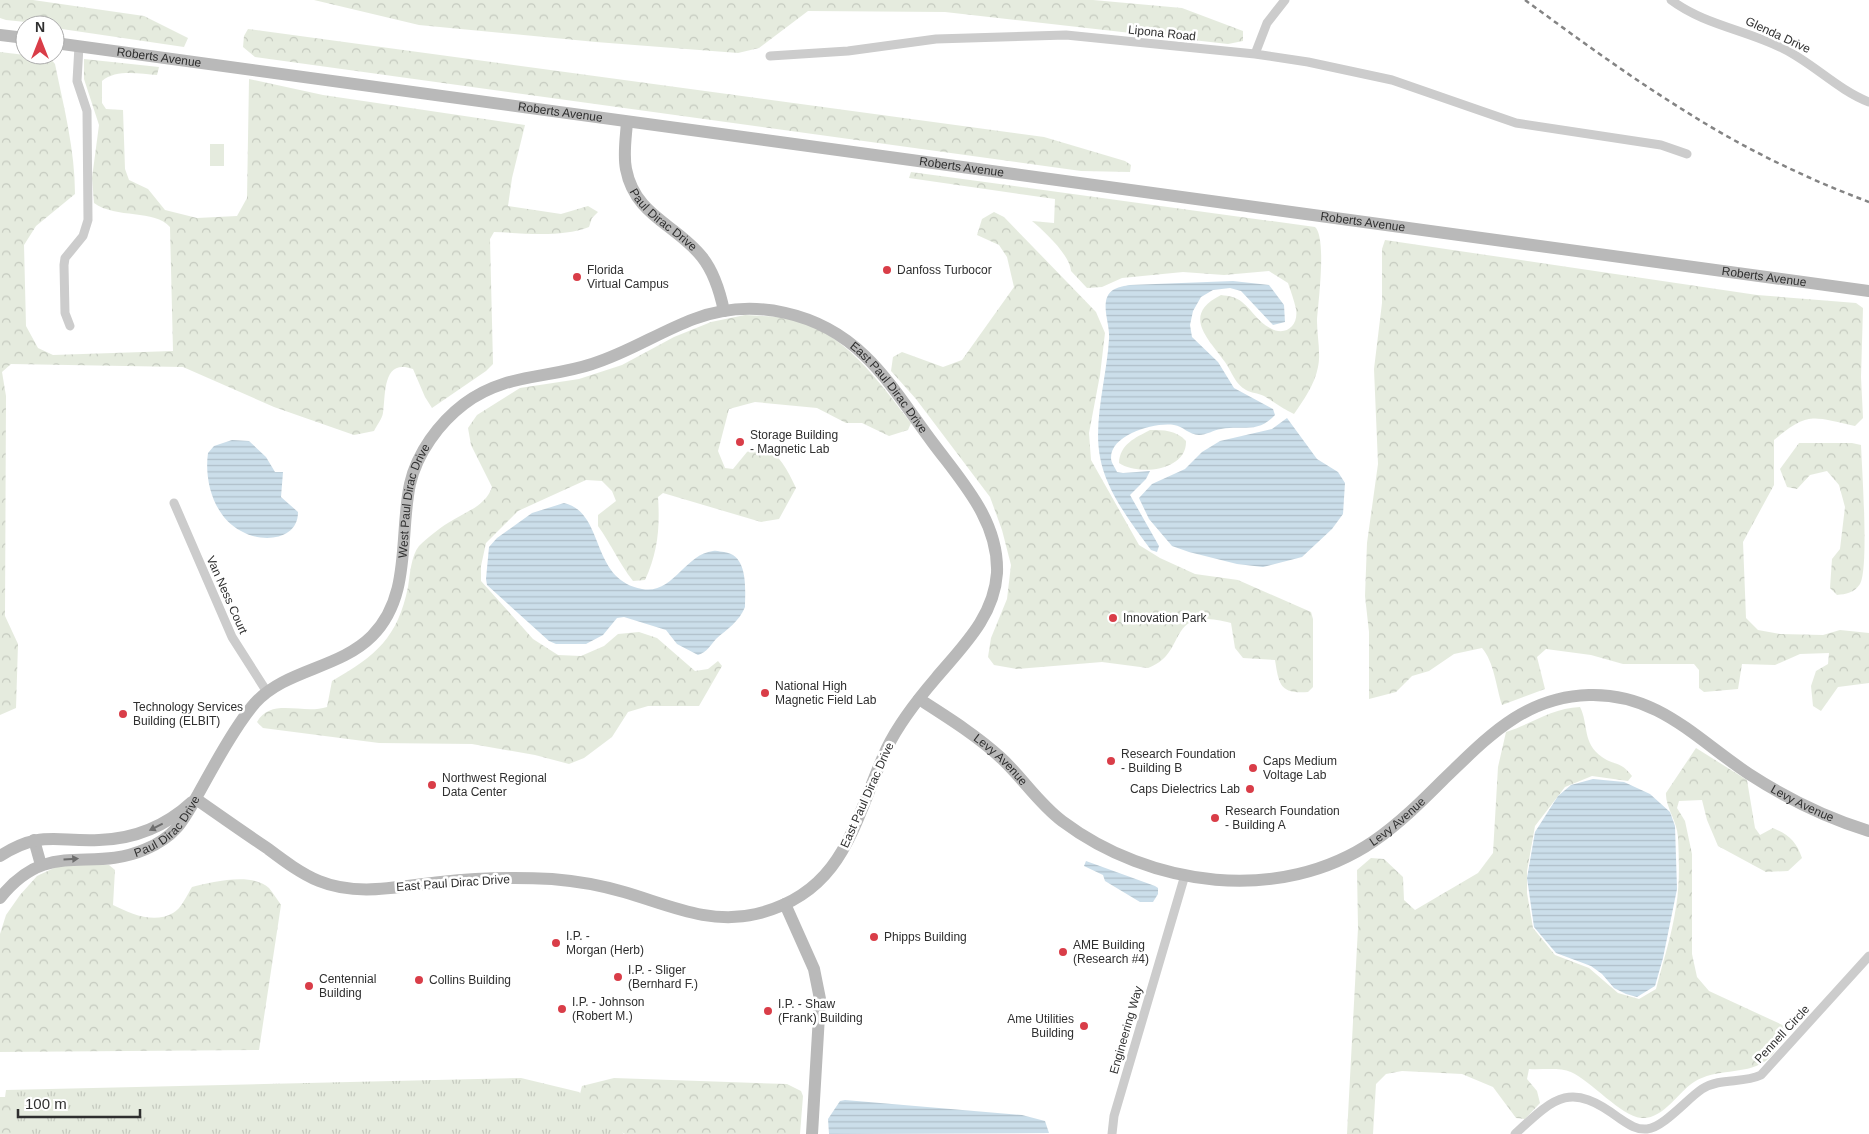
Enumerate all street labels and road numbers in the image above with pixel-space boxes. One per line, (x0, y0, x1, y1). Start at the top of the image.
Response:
street label: Glenda Drive (1743, 14, 1813, 56)
street label: Lipona Road (1127, 22, 1197, 44)
street label: Roberts Avenue (116, 45, 203, 70)
street label: Roberts Avenue (517, 99, 604, 125)
street label: Roberts Avenue (918, 154, 1005, 180)
street label: Paul Dirac Drive (627, 186, 700, 254)
street label: Roberts Avenue (1320, 209, 1406, 235)
street label: Roberts Avenue (1721, 264, 1808, 289)
street label: East Paul Dirac Drive (847, 339, 931, 436)
street label: West Paul Dirac Drive (396, 441, 433, 559)
street label: Van Ness Court (204, 554, 251, 637)
street label: Levy Avenue (971, 731, 1030, 788)
street label: East Paul Dirac Drive (837, 740, 897, 850)
street label: Levy Avenue (1768, 782, 1836, 825)
street label: Paul Dirac Drive (132, 793, 203, 860)
street label: Levy Avenue (1367, 794, 1428, 849)
street label: East Paul Dirac Drive (396, 872, 511, 894)
street label: Engineering Way (1107, 984, 1145, 1076)
street label: Pennell Circle (1752, 1002, 1813, 1066)

